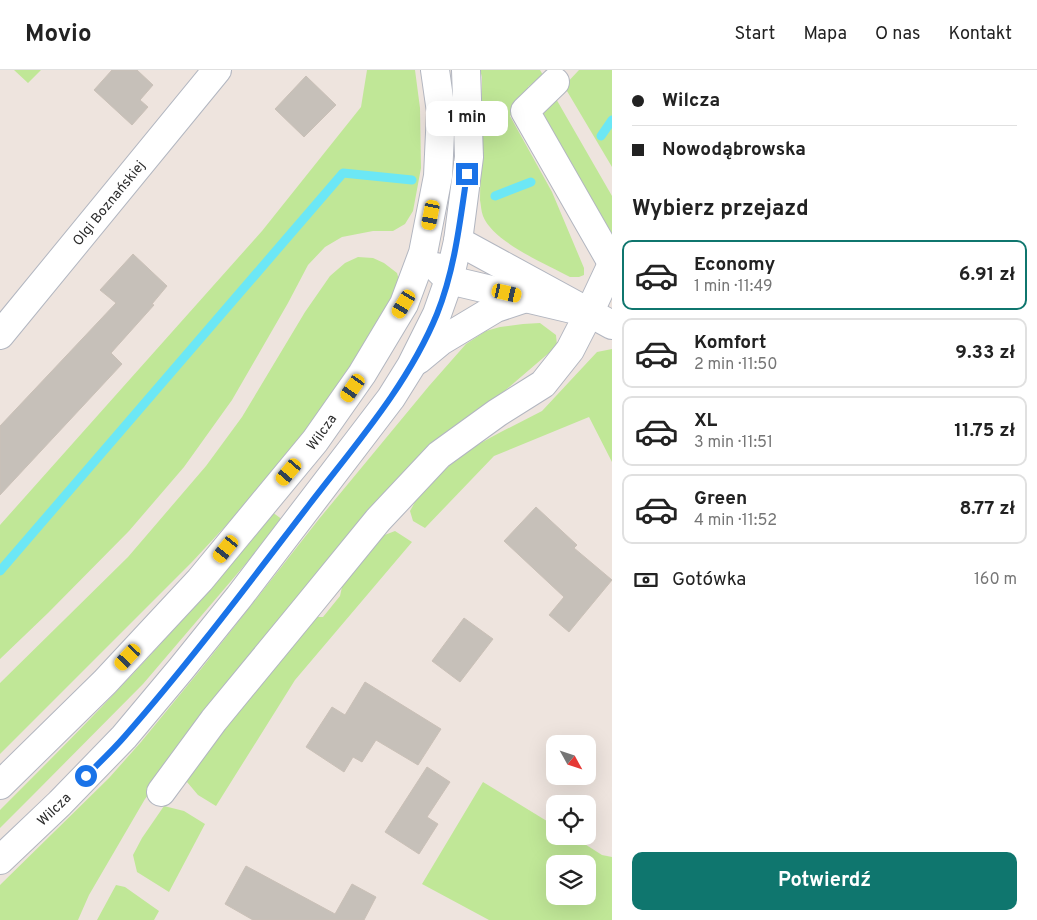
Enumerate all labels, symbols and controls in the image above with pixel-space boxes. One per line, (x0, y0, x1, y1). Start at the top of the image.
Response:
text: Movio (25, 20, 92, 50)
text: Start (734, 23, 775, 46)
text: Mapa (803, 23, 847, 46)
text: O nas (875, 23, 920, 46)
text: Kontakt (948, 23, 1012, 46)
text: Wilcza (662, 89, 720, 113)
callout: 1 min (426, 102, 508, 136)
text: 1 min (448, 108, 486, 128)
text: Nowodąbrowska (662, 138, 806, 162)
street label: Olgi Boznańskiej (70, 158, 149, 250)
route end (456, 163, 478, 185)
text: Wybierz przejazd (632, 196, 809, 223)
car (420, 199, 441, 231)
icon: car (634, 253, 679, 298)
text: Economy (694, 253, 775, 277)
text: 6.91 zł (959, 263, 1015, 287)
text: 1 min · 11:49 (694, 277, 773, 297)
car (490, 282, 523, 304)
car (389, 287, 418, 321)
icon: car (634, 331, 679, 376)
text: Komfort (694, 331, 766, 355)
text: 9.33 zł (955, 341, 1015, 365)
text: 2 min · 11:50 (694, 355, 777, 375)
car (338, 371, 367, 405)
icon: car (634, 409, 679, 454)
text: XL (694, 409, 717, 433)
street label: Wilcza (304, 411, 341, 454)
text: 11.75 zł (954, 419, 1015, 443)
text: 3 min · 11:51 (694, 433, 773, 453)
car (273, 456, 304, 488)
icon: car (634, 487, 679, 532)
text: Green (694, 487, 747, 511)
text: 8.77 zł (959, 497, 1015, 521)
text: 4 min · 11:52 (694, 511, 777, 531)
car (210, 533, 241, 565)
icon: cash (632, 566, 660, 594)
text: Gotówka (672, 568, 746, 592)
text: 160 m (974, 570, 1017, 590)
car (112, 641, 143, 673)
north arrow (546, 735, 596, 785)
map controls (546, 735, 596, 905)
route start (75, 765, 97, 787)
street label: Wilcza (34, 790, 75, 830)
button: locate (546, 795, 596, 845)
button: Potwierdź (632, 852, 1017, 910)
button: layers (546, 855, 596, 905)

